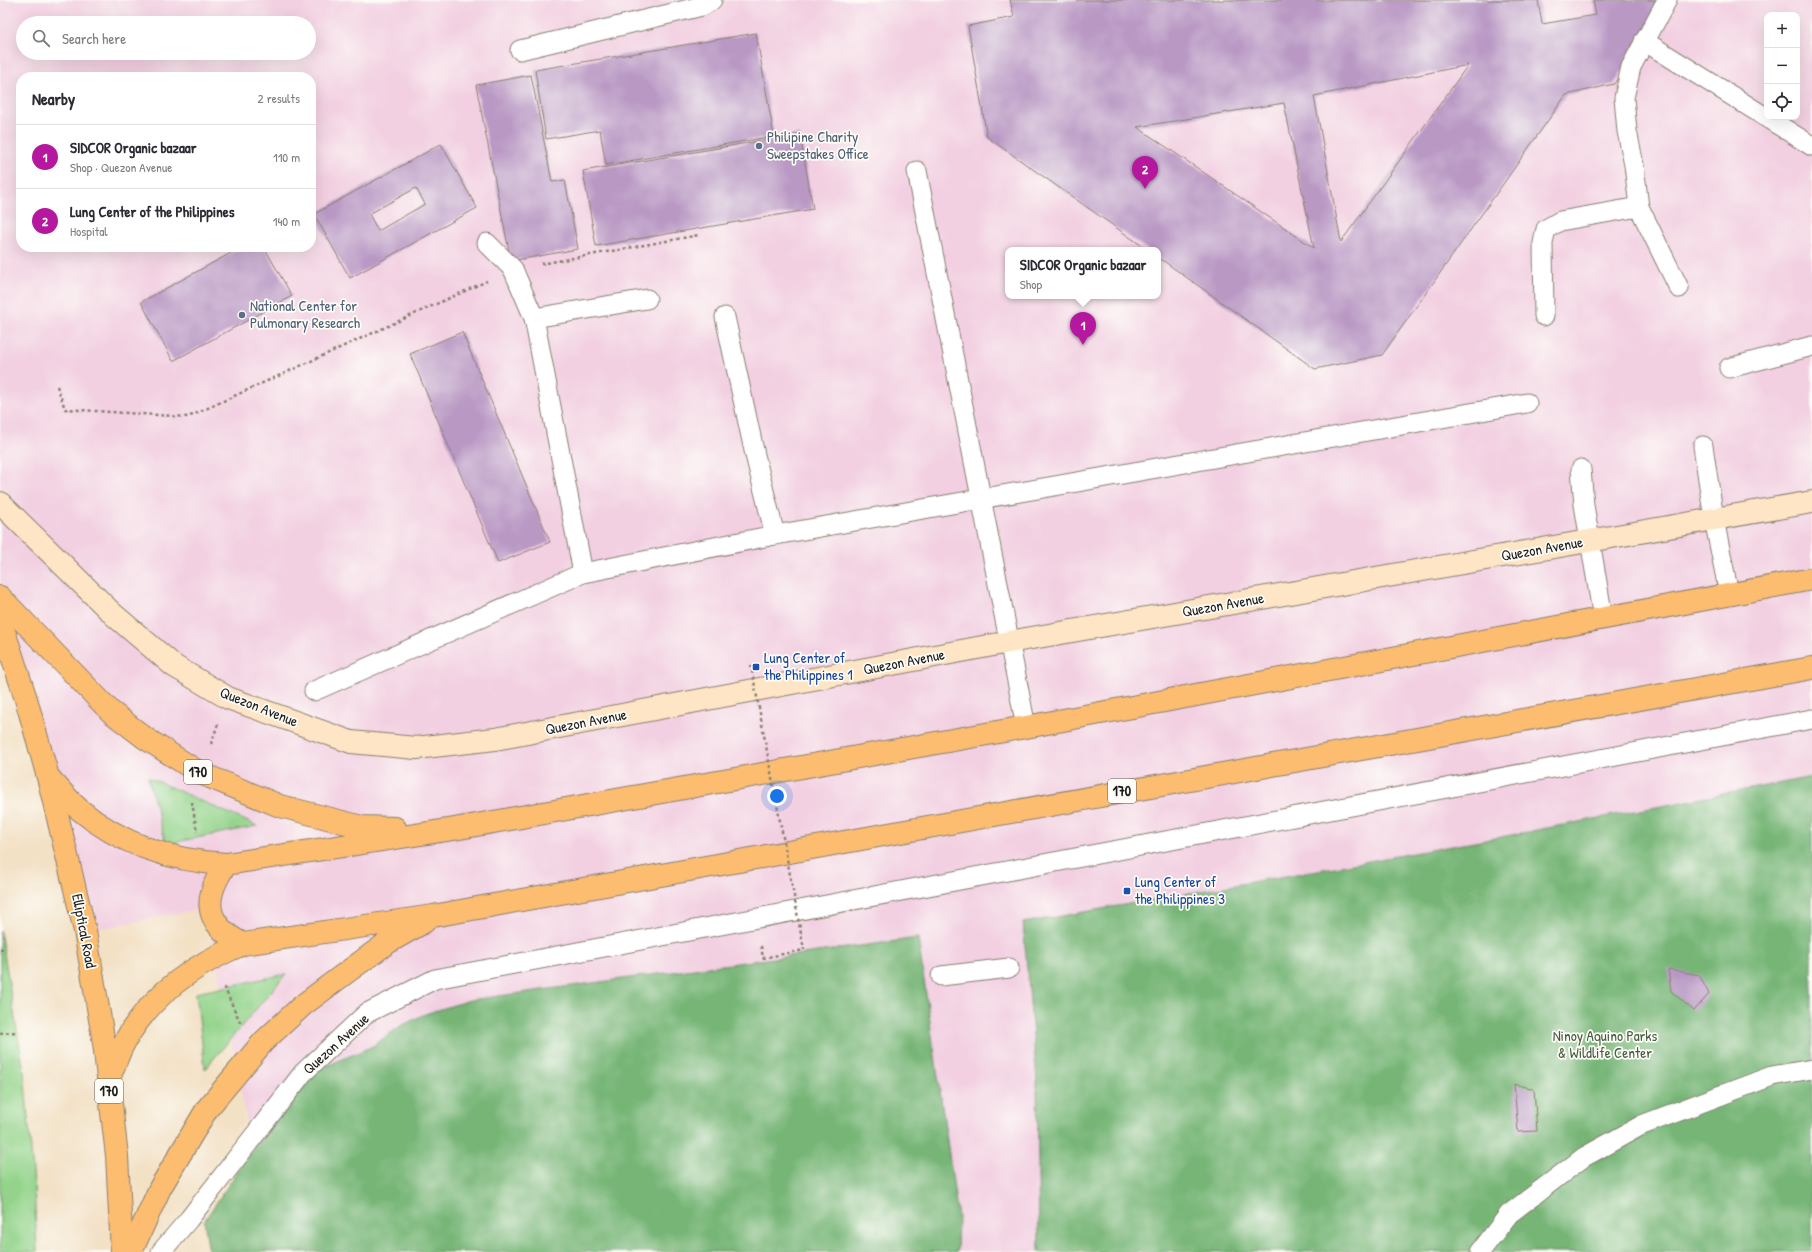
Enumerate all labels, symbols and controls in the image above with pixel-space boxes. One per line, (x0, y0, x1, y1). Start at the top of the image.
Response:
map controls (1764, 12, 1800, 120)
button: + (1764, 12, 1800, 48)
search box (16, 16, 316, 60)
icon: search (30, 27, 52, 49)
text: Search here (62, 28, 126, 49)
button: − (1764, 48, 1800, 84)
button: locate (1764, 84, 1800, 120)
text: Nearby (32, 87, 75, 110)
text: 2 results (258, 89, 300, 107)
place label: Philipine Charity Sweepstakes Office (767, 126, 869, 164)
text: SIDCOR Organic bazaar (70, 137, 196, 158)
marker: Philipine Charity Sweepstakes Office (754, 141, 764, 151)
text: 1 (43, 148, 47, 166)
text: 110 m (273, 148, 300, 166)
pin: 2 (1132, 156, 1158, 189)
text: Shop · Quezon Avenue (70, 158, 172, 176)
text: Lung Center of the Philippines (70, 201, 235, 222)
text: 2 (42, 212, 48, 230)
text: 140 m (273, 212, 300, 230)
text: Hospital (70, 222, 108, 240)
popup (1005, 247, 1161, 299)
text: SIDCOR Organic bazaar (1020, 254, 1146, 275)
text: Shop (1020, 275, 1042, 293)
place label: National Center for Pulmonary Research (250, 295, 360, 333)
marker: National Center for Pulmonary Research (237, 310, 247, 320)
pin: 1 (1070, 312, 1096, 345)
street label: Quezon Avenue (1499, 531, 1584, 566)
street label: Quezon Avenue (1180, 587, 1265, 622)
street label: Quezon Avenue (861, 643, 946, 680)
place label: Lung Center of the Philippines 1 (764, 647, 853, 685)
marker: Lung Center of the Philippines 1 (751, 662, 761, 672)
street label: Quezon Avenue (217, 681, 301, 732)
street label: Quezon Avenue (543, 703, 628, 740)
road number: 170 (184, 760, 212, 784)
road number: 170 (1108, 779, 1136, 803)
your location (767, 786, 787, 806)
place label: Lung Center of the Philippines 3 (1135, 871, 1225, 909)
marker: Lung Center of the Philippines 3 (1122, 886, 1132, 896)
street label: Elliptical Road (67, 892, 102, 970)
street label: Quezon Avenue (298, 1008, 373, 1079)
park label: Ninoy Aquino Parks & Wildlife Center (1553, 1025, 1658, 1063)
road number: 170 (95, 1079, 123, 1103)

